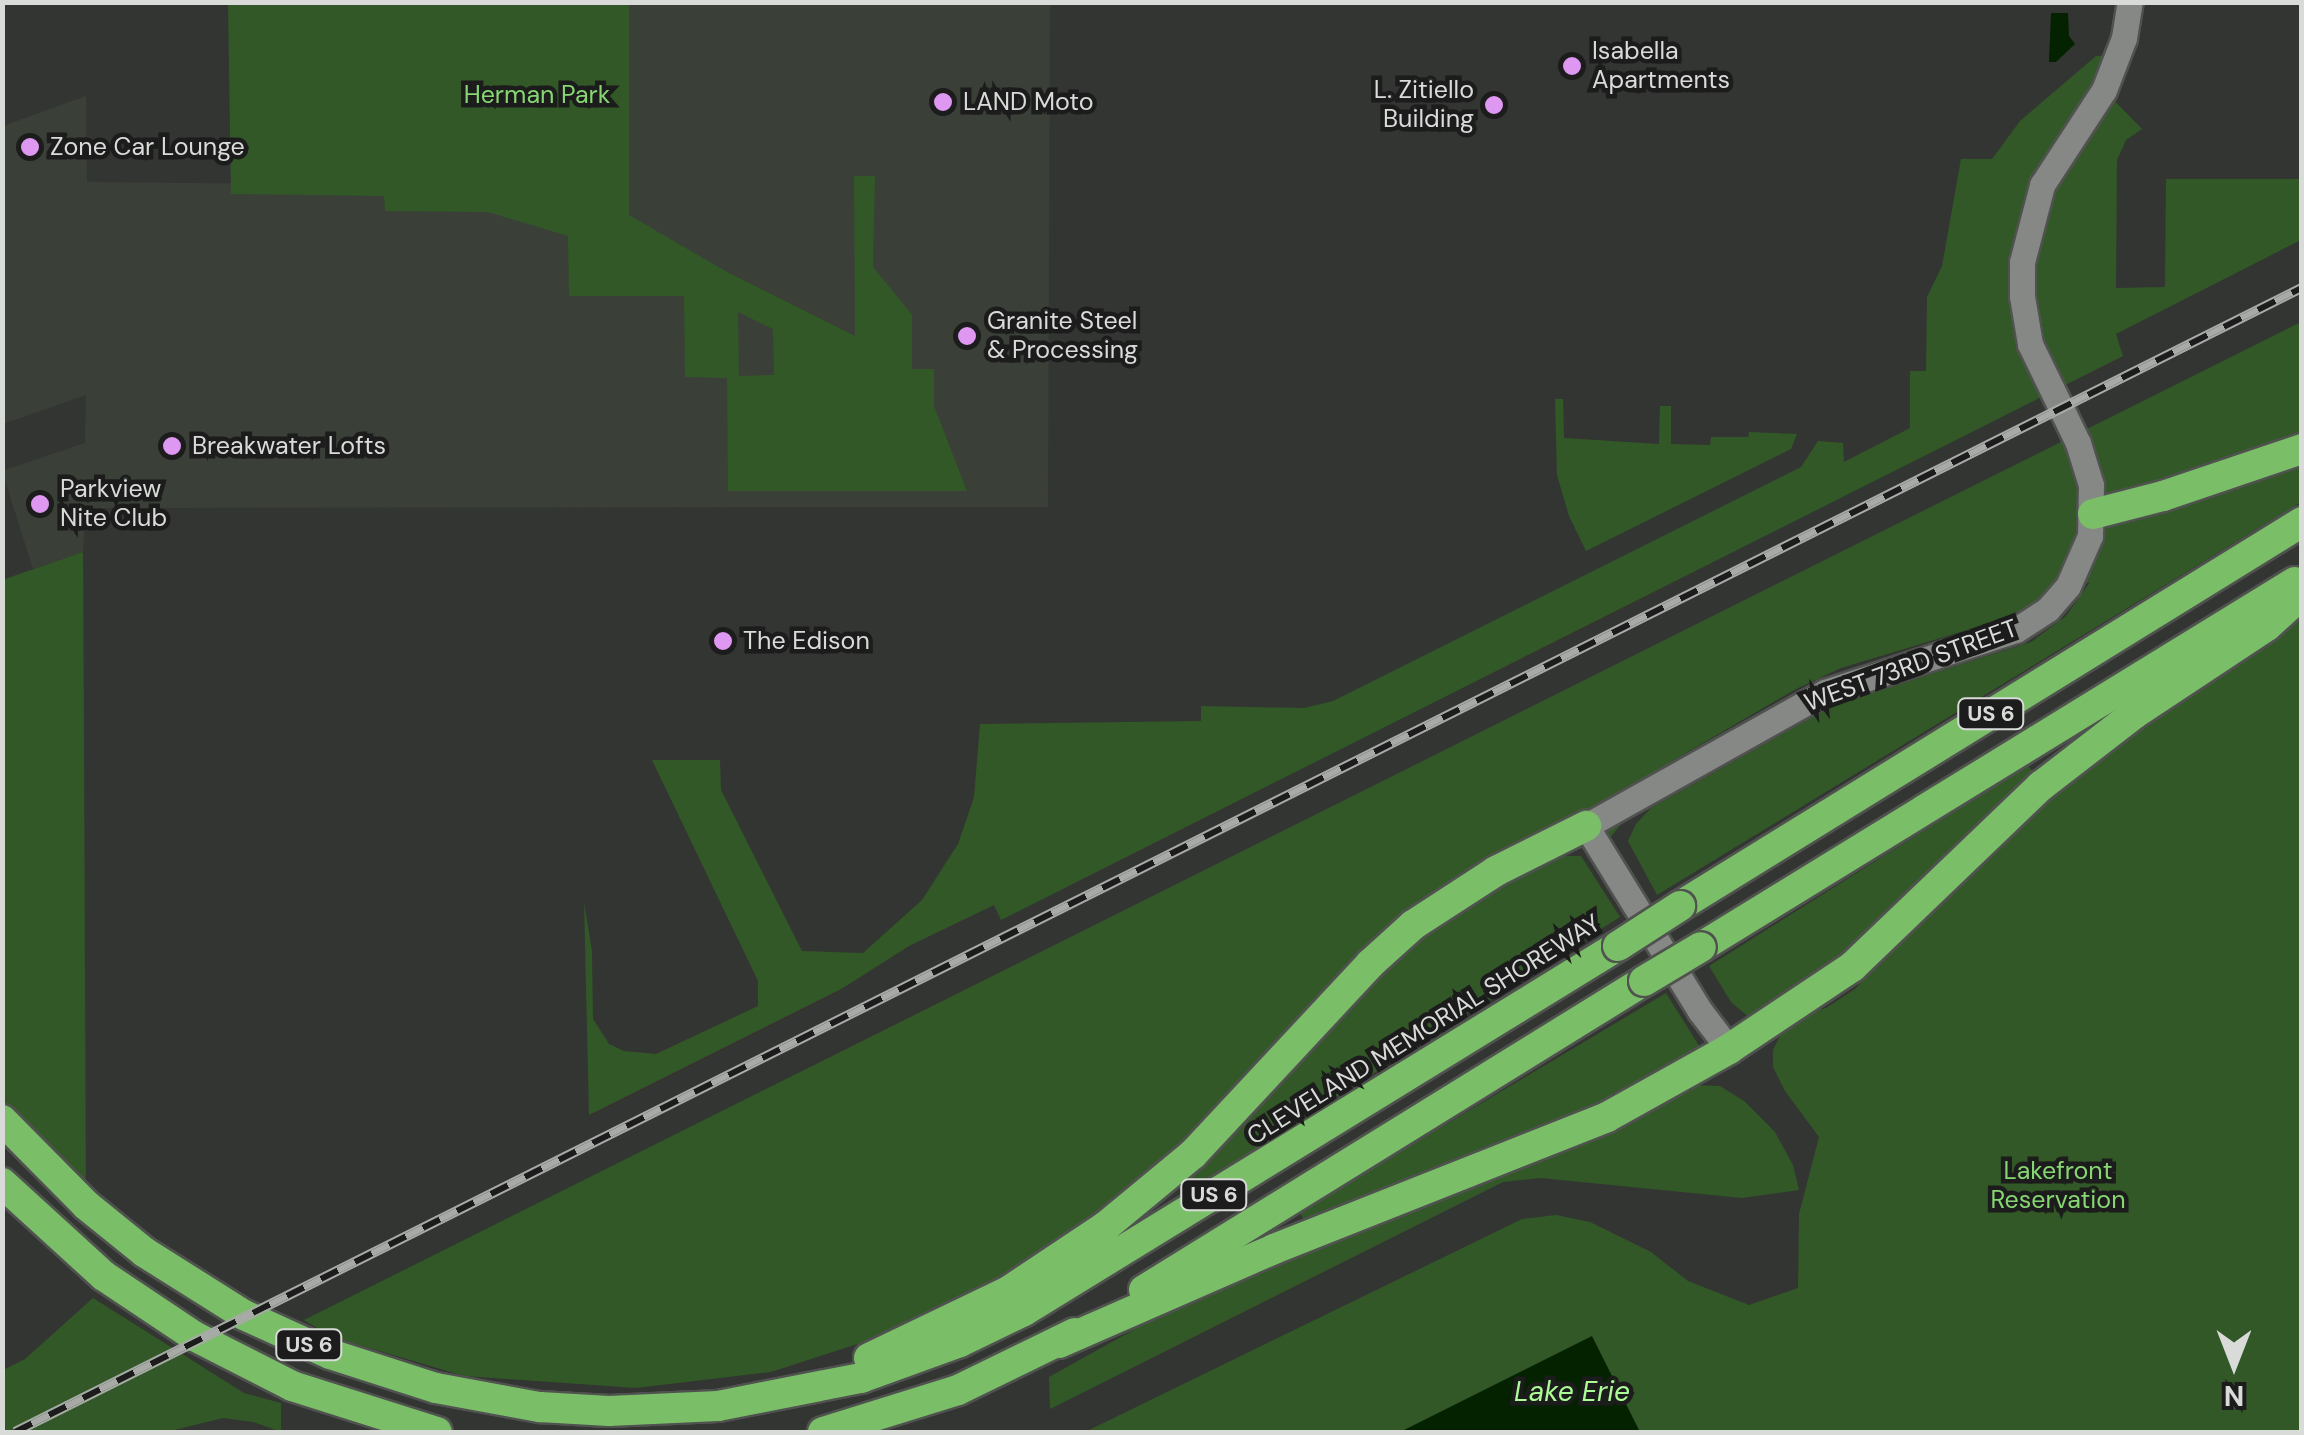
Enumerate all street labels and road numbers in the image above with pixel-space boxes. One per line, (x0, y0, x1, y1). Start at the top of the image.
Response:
street label: WEST 73RD STREET (1800, 614, 2022, 718)
road number: US 6 (1956, 697, 2026, 731)
street label: CLEVELAND MEMORIAL SHOREWAY (1242, 908, 1606, 1152)
road number: US 6 (1179, 1178, 1249, 1212)
road number: US 6 (274, 1328, 344, 1362)

